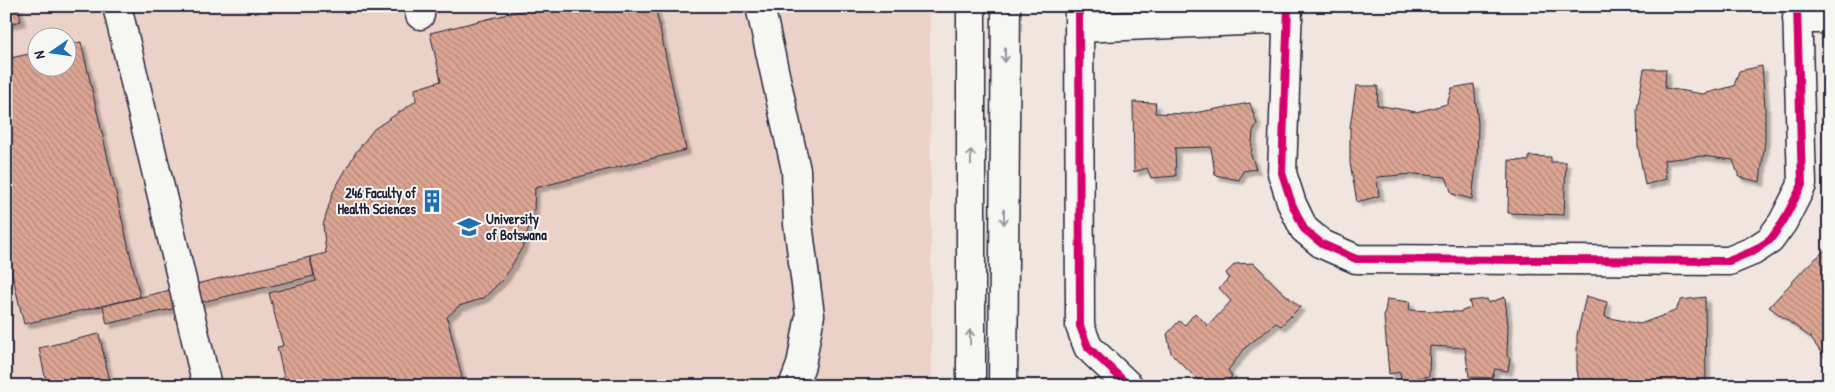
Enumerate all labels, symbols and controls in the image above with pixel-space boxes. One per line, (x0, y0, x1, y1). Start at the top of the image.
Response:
north arrow (28, 28, 78, 78)
one-way arrow (1000, 46, 1010, 63)
text: N (29, 49, 49, 61)
one-way arrow (966, 149, 976, 166)
place label: 246 Faculty of Health Sciences (337, 183, 417, 218)
building icon: 246 Faculty of Health Sciences (419, 188, 445, 214)
place label: University of Botswana (486, 209, 547, 244)
one-way arrow (999, 209, 1009, 225)
school or university icon: University of Botswana (456, 214, 482, 240)
one-way arrow (965, 329, 975, 346)

